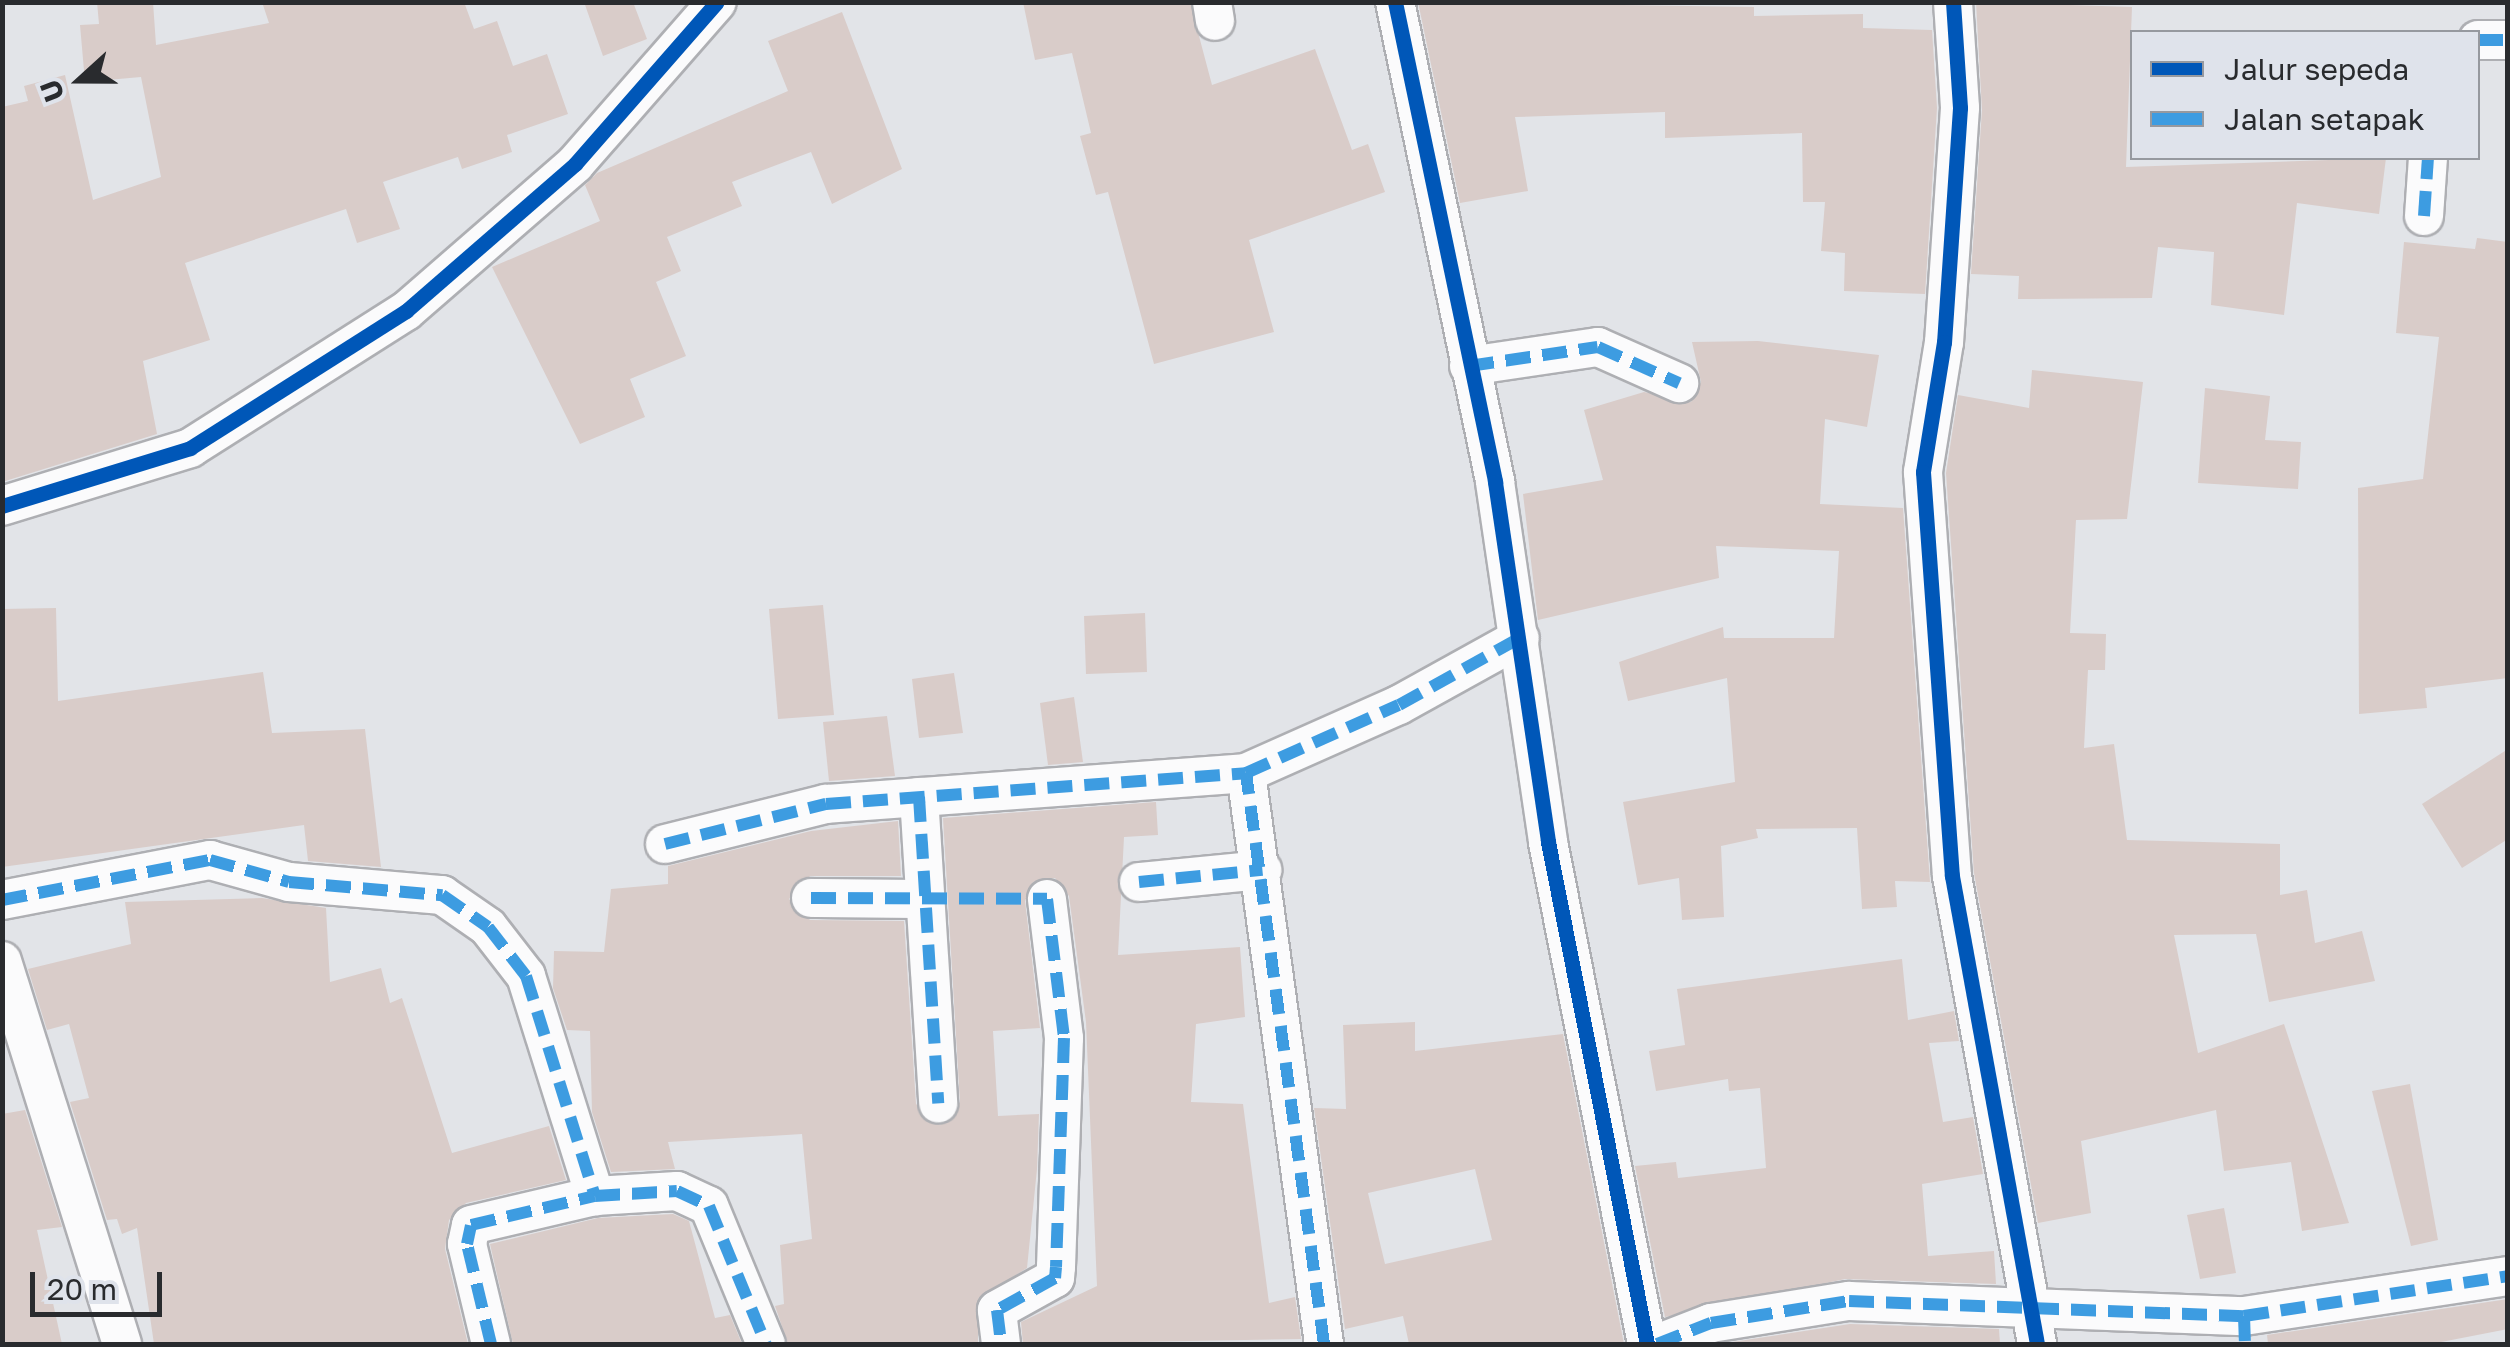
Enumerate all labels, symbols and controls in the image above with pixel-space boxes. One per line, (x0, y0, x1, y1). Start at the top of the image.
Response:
north arrow (30, 30, 130, 130)
legend (2130, 30, 2480, 160)
text: Jalur sepeda (2224, 51, 2409, 87)
text: U (32, 75, 71, 106)
text: Jalan setapak (2224, 101, 2425, 137)
scale bar (35, 1252, 168, 1314)
text: 20 m (47, 1271, 117, 1307)

